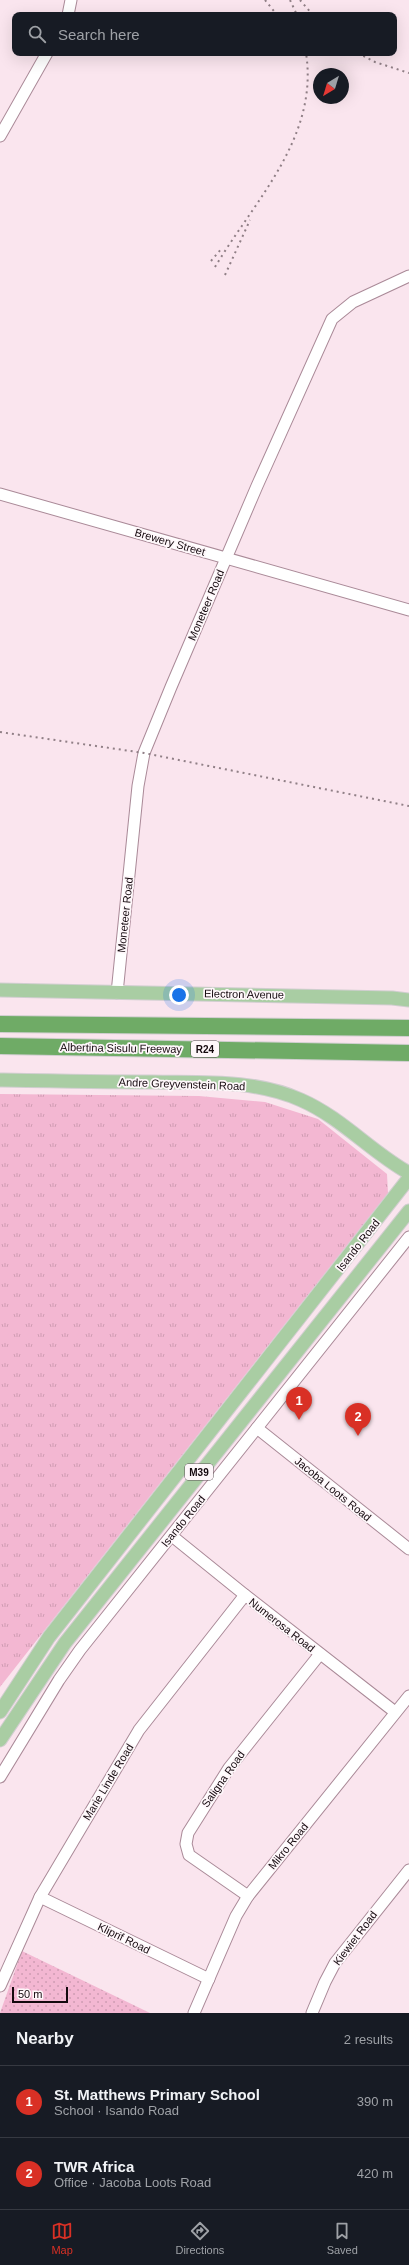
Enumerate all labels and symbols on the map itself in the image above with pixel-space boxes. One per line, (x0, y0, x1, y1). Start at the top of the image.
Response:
north arrow (313, 68, 349, 104)
street label: Brewery Street (133, 526, 207, 558)
street label: Moneteer Road (186, 568, 226, 642)
street label: Moneteer Road (115, 877, 135, 953)
your location (169, 985, 189, 1005)
street label: Electron Avenue (204, 987, 284, 1001)
street label: Albertina Sisulu Freeway (60, 1041, 182, 1055)
road number: R24 (191, 1041, 219, 1057)
street label: Andre Greyvenstein Road (119, 1076, 245, 1092)
street label: Isando Road (334, 1217, 382, 1273)
pin: 1 (286, 1387, 312, 1420)
pin: 2 (345, 1403, 371, 1436)
street label: Jacoba Loots Road (292, 1455, 374, 1523)
road number: M39 (185, 1464, 213, 1480)
street label: Isando Road (159, 1493, 207, 1549)
street label: Numerosa Road (247, 1596, 317, 1654)
street label: Marie Linde Road (80, 1742, 136, 1822)
street label: Saligna Road (199, 1749, 247, 1809)
street label: Mikro Road (266, 1820, 310, 1872)
street label: Kiewiet Road (331, 1909, 379, 1967)
street label: Kliprif Road (96, 1920, 152, 1956)
scale bar (12, 1985, 68, 2004)

